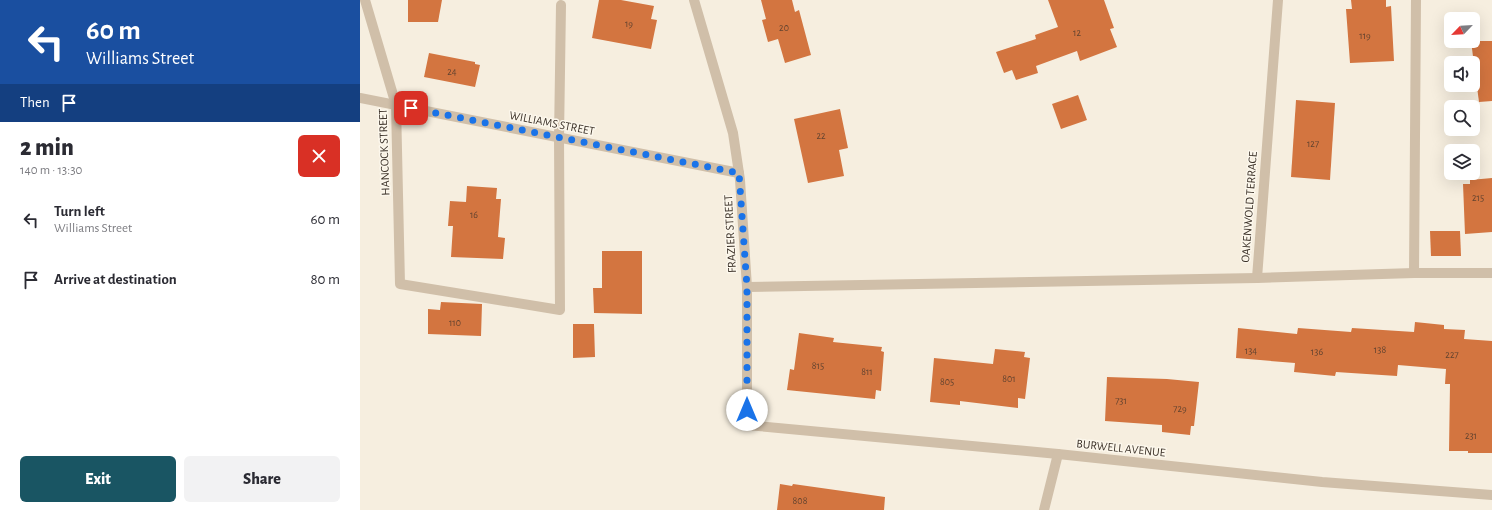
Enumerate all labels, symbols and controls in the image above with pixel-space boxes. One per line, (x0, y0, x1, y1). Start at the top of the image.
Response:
north arrow (1444, 12, 1480, 48)
map controls (1444, 12, 1480, 180)
icon: left (20, 16, 72, 68)
text: 60 m (86, 17, 141, 45)
house number: 19 (625, 19, 633, 29)
house number: 20 (779, 23, 789, 33)
house number: 12 (1073, 28, 1081, 38)
house number: 119 (1359, 31, 1371, 41)
text: Williams Street (86, 50, 194, 68)
button: sound (1444, 56, 1480, 92)
house number: 24 (447, 67, 457, 77)
pin (394, 91, 428, 125)
icon: arrive (58, 92, 80, 114)
text: Then (20, 95, 50, 110)
icon: arrive (400, 97, 422, 119)
button: search (1444, 100, 1480, 136)
street label: HANCOCK STREET (376, 108, 392, 196)
street label: WILLIAMS STREET (508, 109, 596, 137)
house number: 22 (816, 131, 826, 141)
button: close (298, 135, 340, 177)
text: 2 min (20, 136, 74, 160)
house number: 127 (1307, 139, 1319, 149)
button: layers (1444, 144, 1480, 180)
street label: OAKENWOLD TERRACE (1239, 151, 1259, 263)
text: 140 m · 13:30 (20, 164, 82, 177)
house number: 215 (1472, 193, 1484, 203)
street label: FRAZIER STREET (722, 195, 738, 273)
text: Turn left (54, 204, 105, 219)
icon: left (20, 209, 42, 231)
house number: 16 (470, 210, 478, 220)
text: 60 m (311, 212, 340, 227)
text: Williams Street (54, 222, 132, 235)
icon: arrive (20, 269, 42, 291)
text: Arrive at destination (54, 272, 177, 287)
text: 80 m (310, 272, 340, 287)
house number: 110 (449, 318, 461, 328)
house number: 138 (1374, 345, 1386, 355)
house number: 134 (1245, 346, 1257, 356)
house number: 136 (1311, 347, 1323, 357)
house number: 227 (1445, 350, 1459, 360)
house number: 815 (812, 361, 824, 371)
house number: 811 (861, 367, 873, 377)
house number: 801 (1002, 374, 1016, 384)
house number: 805 (940, 377, 954, 387)
position arrow (726, 389, 768, 431)
house number: 731 (1115, 396, 1127, 406)
house number: 729 (1173, 404, 1187, 414)
house number: 231 (1465, 431, 1477, 441)
street label: BURWELL AVENUE (1076, 437, 1166, 459)
button: Exit (20, 456, 176, 502)
button: Share (184, 456, 340, 502)
house number: 808 (793, 496, 808, 506)

